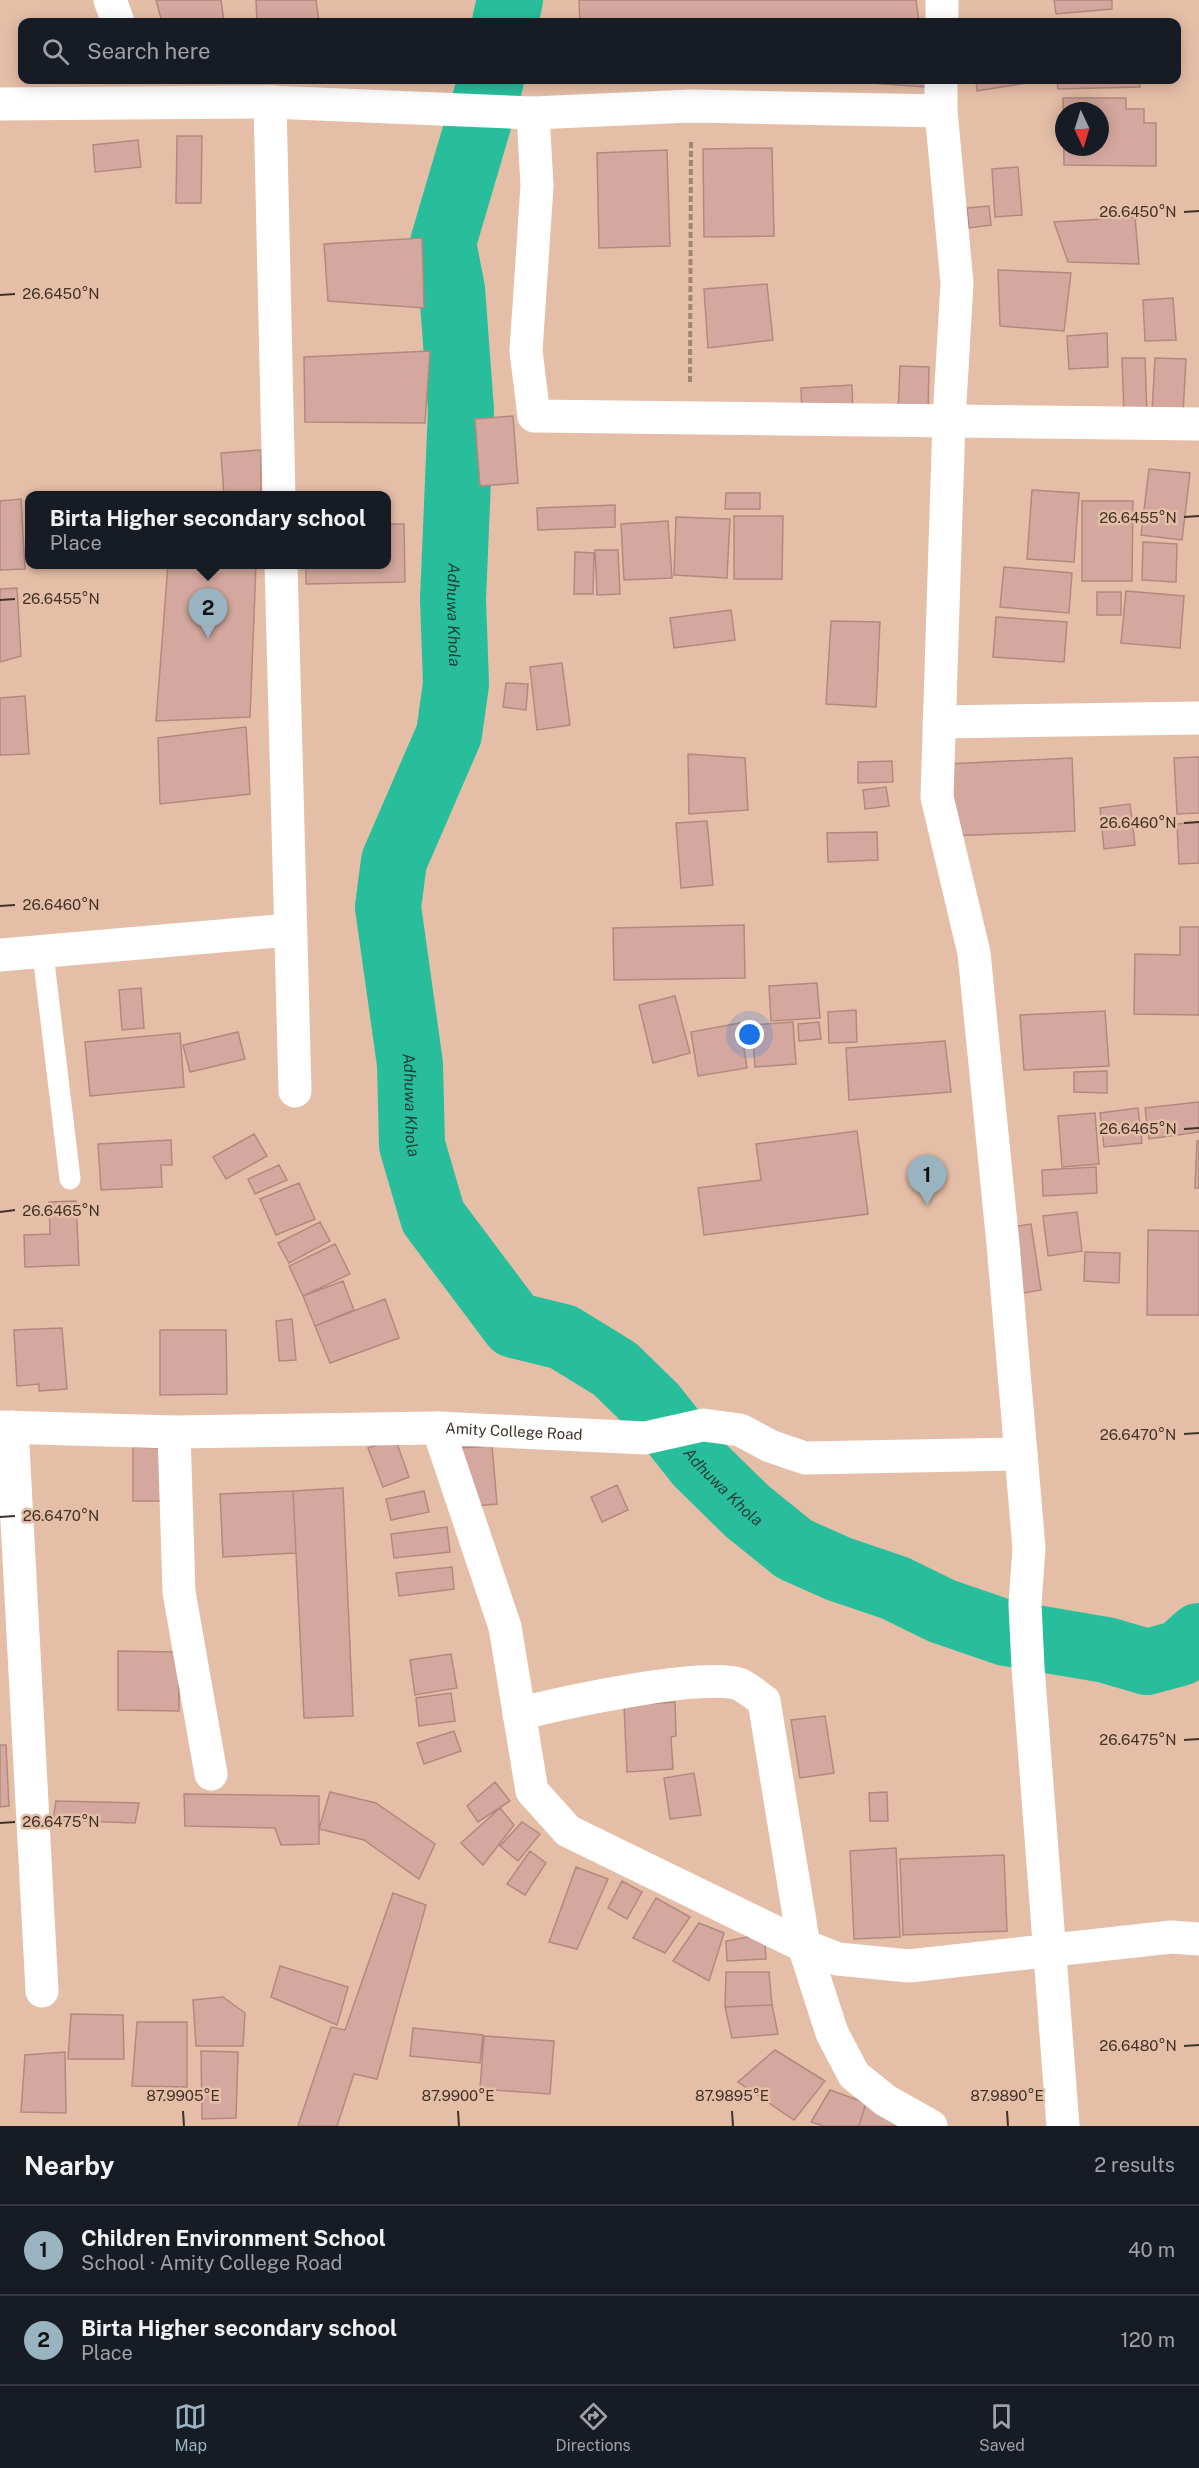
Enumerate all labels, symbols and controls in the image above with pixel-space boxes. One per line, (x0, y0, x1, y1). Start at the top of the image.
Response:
search box (18, 18, 1181, 84)
icon: search (39, 35, 72, 68)
text: Search here (87, 38, 211, 64)
north arrow (1055, 102, 1109, 156)
text: 26.6450°N (1099, 203, 1177, 220)
text: 26.6450°N (22, 285, 100, 302)
popup (25, 491, 391, 569)
text: Birta Higher secondary school (50, 505, 366, 531)
text: 26.6455°N (1099, 509, 1177, 526)
text: Place (50, 531, 102, 555)
water label: Adhuwa Khola (443, 563, 464, 667)
pin: 2 (188, 588, 228, 638)
text: 26.6455°N (22, 590, 100, 607)
text: 26.6460°N (1099, 814, 1177, 831)
text: 26.6460°N (22, 896, 100, 913)
your location (735, 1020, 764, 1049)
water label: Adhuwa Khola (399, 1052, 424, 1159)
text: 26.6465°N (1099, 1120, 1177, 1137)
pin: 1 (908, 1156, 946, 1205)
text: 26.6465°N (22, 1202, 100, 1219)
street label: Amity College Road (445, 1419, 583, 1443)
text: 26.6470°N (1100, 1426, 1176, 1443)
water label: Adhuwa Khola (680, 1444, 767, 1530)
text: 26.6470°N (23, 1507, 99, 1524)
text: 26.6475°N (1099, 1731, 1177, 1748)
text: 26.6475°N (22, 1813, 100, 1830)
text: 26.6480°N (1099, 2037, 1177, 2054)
text: 87.9905°E (146, 2087, 220, 2104)
text: 87.9900°E (421, 2087, 495, 2104)
text: 87.9895°E (695, 2087, 769, 2104)
text: 87.9890°E (970, 2087, 1044, 2104)
text: Nearby (24, 2150, 114, 2181)
text: 2 results (1094, 2153, 1175, 2177)
text: Children Environment School (81, 2225, 386, 2251)
text: 1 (39, 2238, 48, 2262)
text: 40 m (1128, 2238, 1175, 2262)
text: School · Amity College Road (81, 2251, 342, 2275)
text: Birta Higher secondary school (81, 2315, 397, 2341)
text: 2 (37, 2328, 50, 2352)
text: 120 m (1121, 2328, 1175, 2352)
text: Place (81, 2341, 133, 2365)
tab: Map (174, 2400, 207, 2455)
tab: Directions (556, 2400, 631, 2455)
tab: Saved (979, 2400, 1025, 2455)

